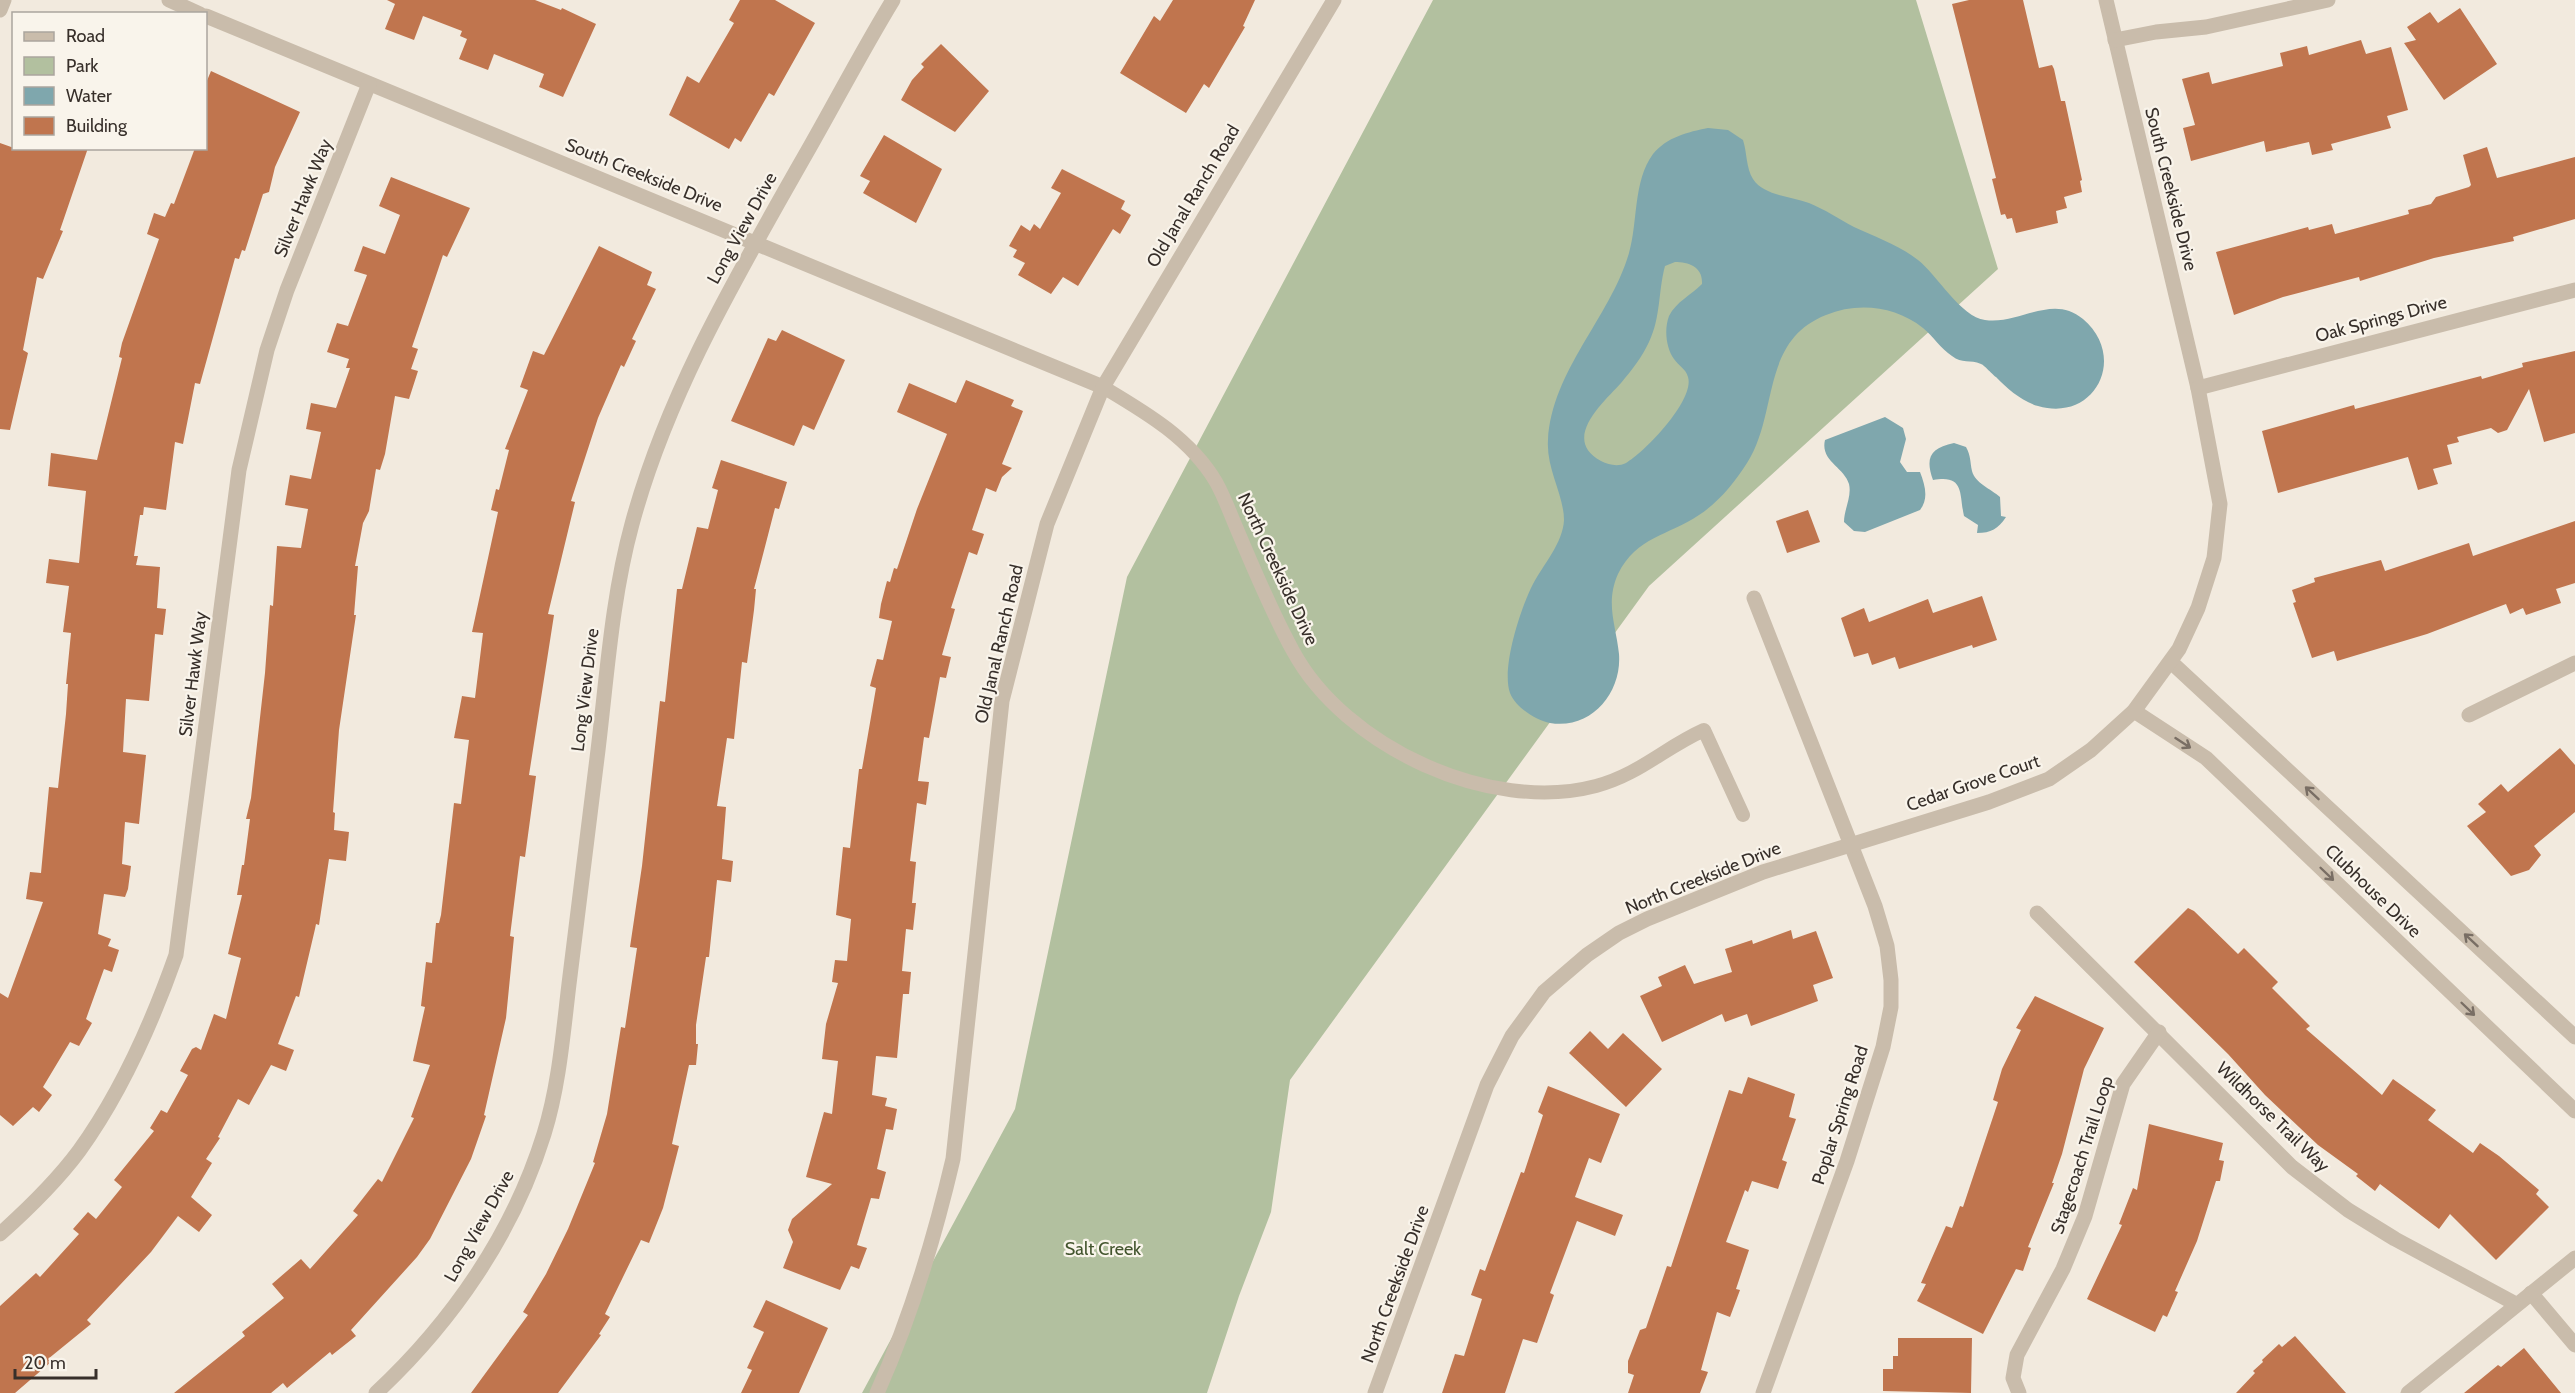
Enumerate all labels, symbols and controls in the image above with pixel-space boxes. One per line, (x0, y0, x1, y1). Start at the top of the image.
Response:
legend (12, 12, 207, 150)
text: Road (66, 25, 105, 47)
text: Park (66, 55, 99, 77)
text: Water (66, 85, 112, 107)
street label: South Creekside Drive (2140, 105, 2202, 273)
text: Building (66, 115, 128, 137)
street label: Old Janal Ranch Road (1142, 121, 1244, 271)
street label: South Creekside Drive (562, 133, 726, 217)
street label: Silver Hawk Way (269, 136, 337, 260)
street label: Long View Drive (702, 168, 782, 288)
street label: Oak Springs Drive (2313, 291, 2449, 347)
street label: North Creekside Drive (1233, 489, 1323, 649)
street label: Old Janal Ranch Road (970, 562, 1028, 726)
street label: Silver Hawk Way (174, 610, 212, 738)
street label: Long View Drive (567, 627, 603, 753)
one-way arrow (2174, 737, 2191, 749)
street label: Cedar Grove Court (1903, 750, 2043, 816)
one-way arrow (2305, 786, 2320, 800)
street label: North Creekside Drive (1622, 837, 1784, 919)
street label: Clubhouse Drive (2320, 840, 2426, 942)
one-way arrow (2320, 867, 2335, 881)
one-way arrow (2463, 933, 2478, 948)
one-way arrow (2460, 1001, 2475, 1015)
street label: Poplar Spring Road (1807, 1043, 1873, 1187)
street label: Wildhorse Trail Way (2212, 1057, 2334, 1177)
street label: Stagecoach Trail Loop (2046, 1073, 2118, 1237)
street label: Long View Drive (439, 1166, 519, 1286)
street label: North Creekside Drive (1356, 1202, 1434, 1366)
park label: Salt Creek (1065, 1238, 1142, 1260)
scale bar (15, 1342, 96, 1380)
text: 20 m (24, 1352, 66, 1374)

